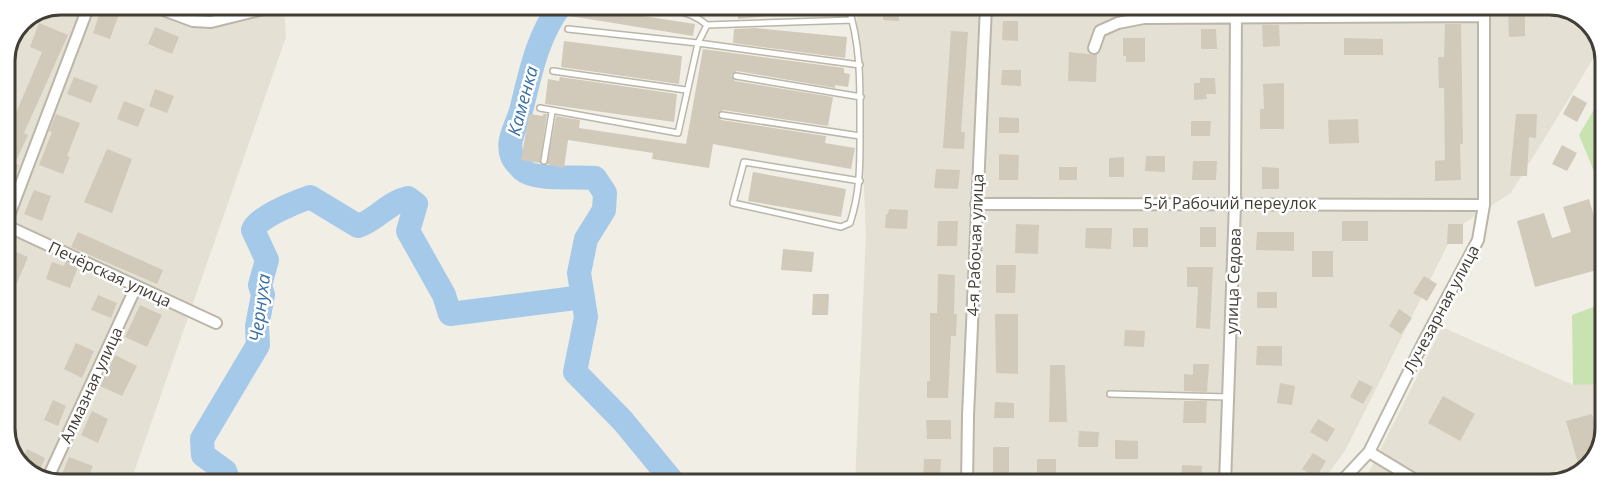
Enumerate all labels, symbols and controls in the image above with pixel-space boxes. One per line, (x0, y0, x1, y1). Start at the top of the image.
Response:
water label: Каменка (501, 63, 543, 138)
street label: 4-я Рабочая улица (962, 173, 988, 317)
street label: 5-й Рабочий переулок (1143, 192, 1317, 214)
street label: улица Седова (1220, 227, 1246, 335)
street label: Печёрская улица (45, 236, 175, 312)
street label: Лучезарная улица (1398, 241, 1484, 377)
water label: Чернуха (243, 272, 275, 343)
street label: Алмазная улица (54, 323, 128, 447)

